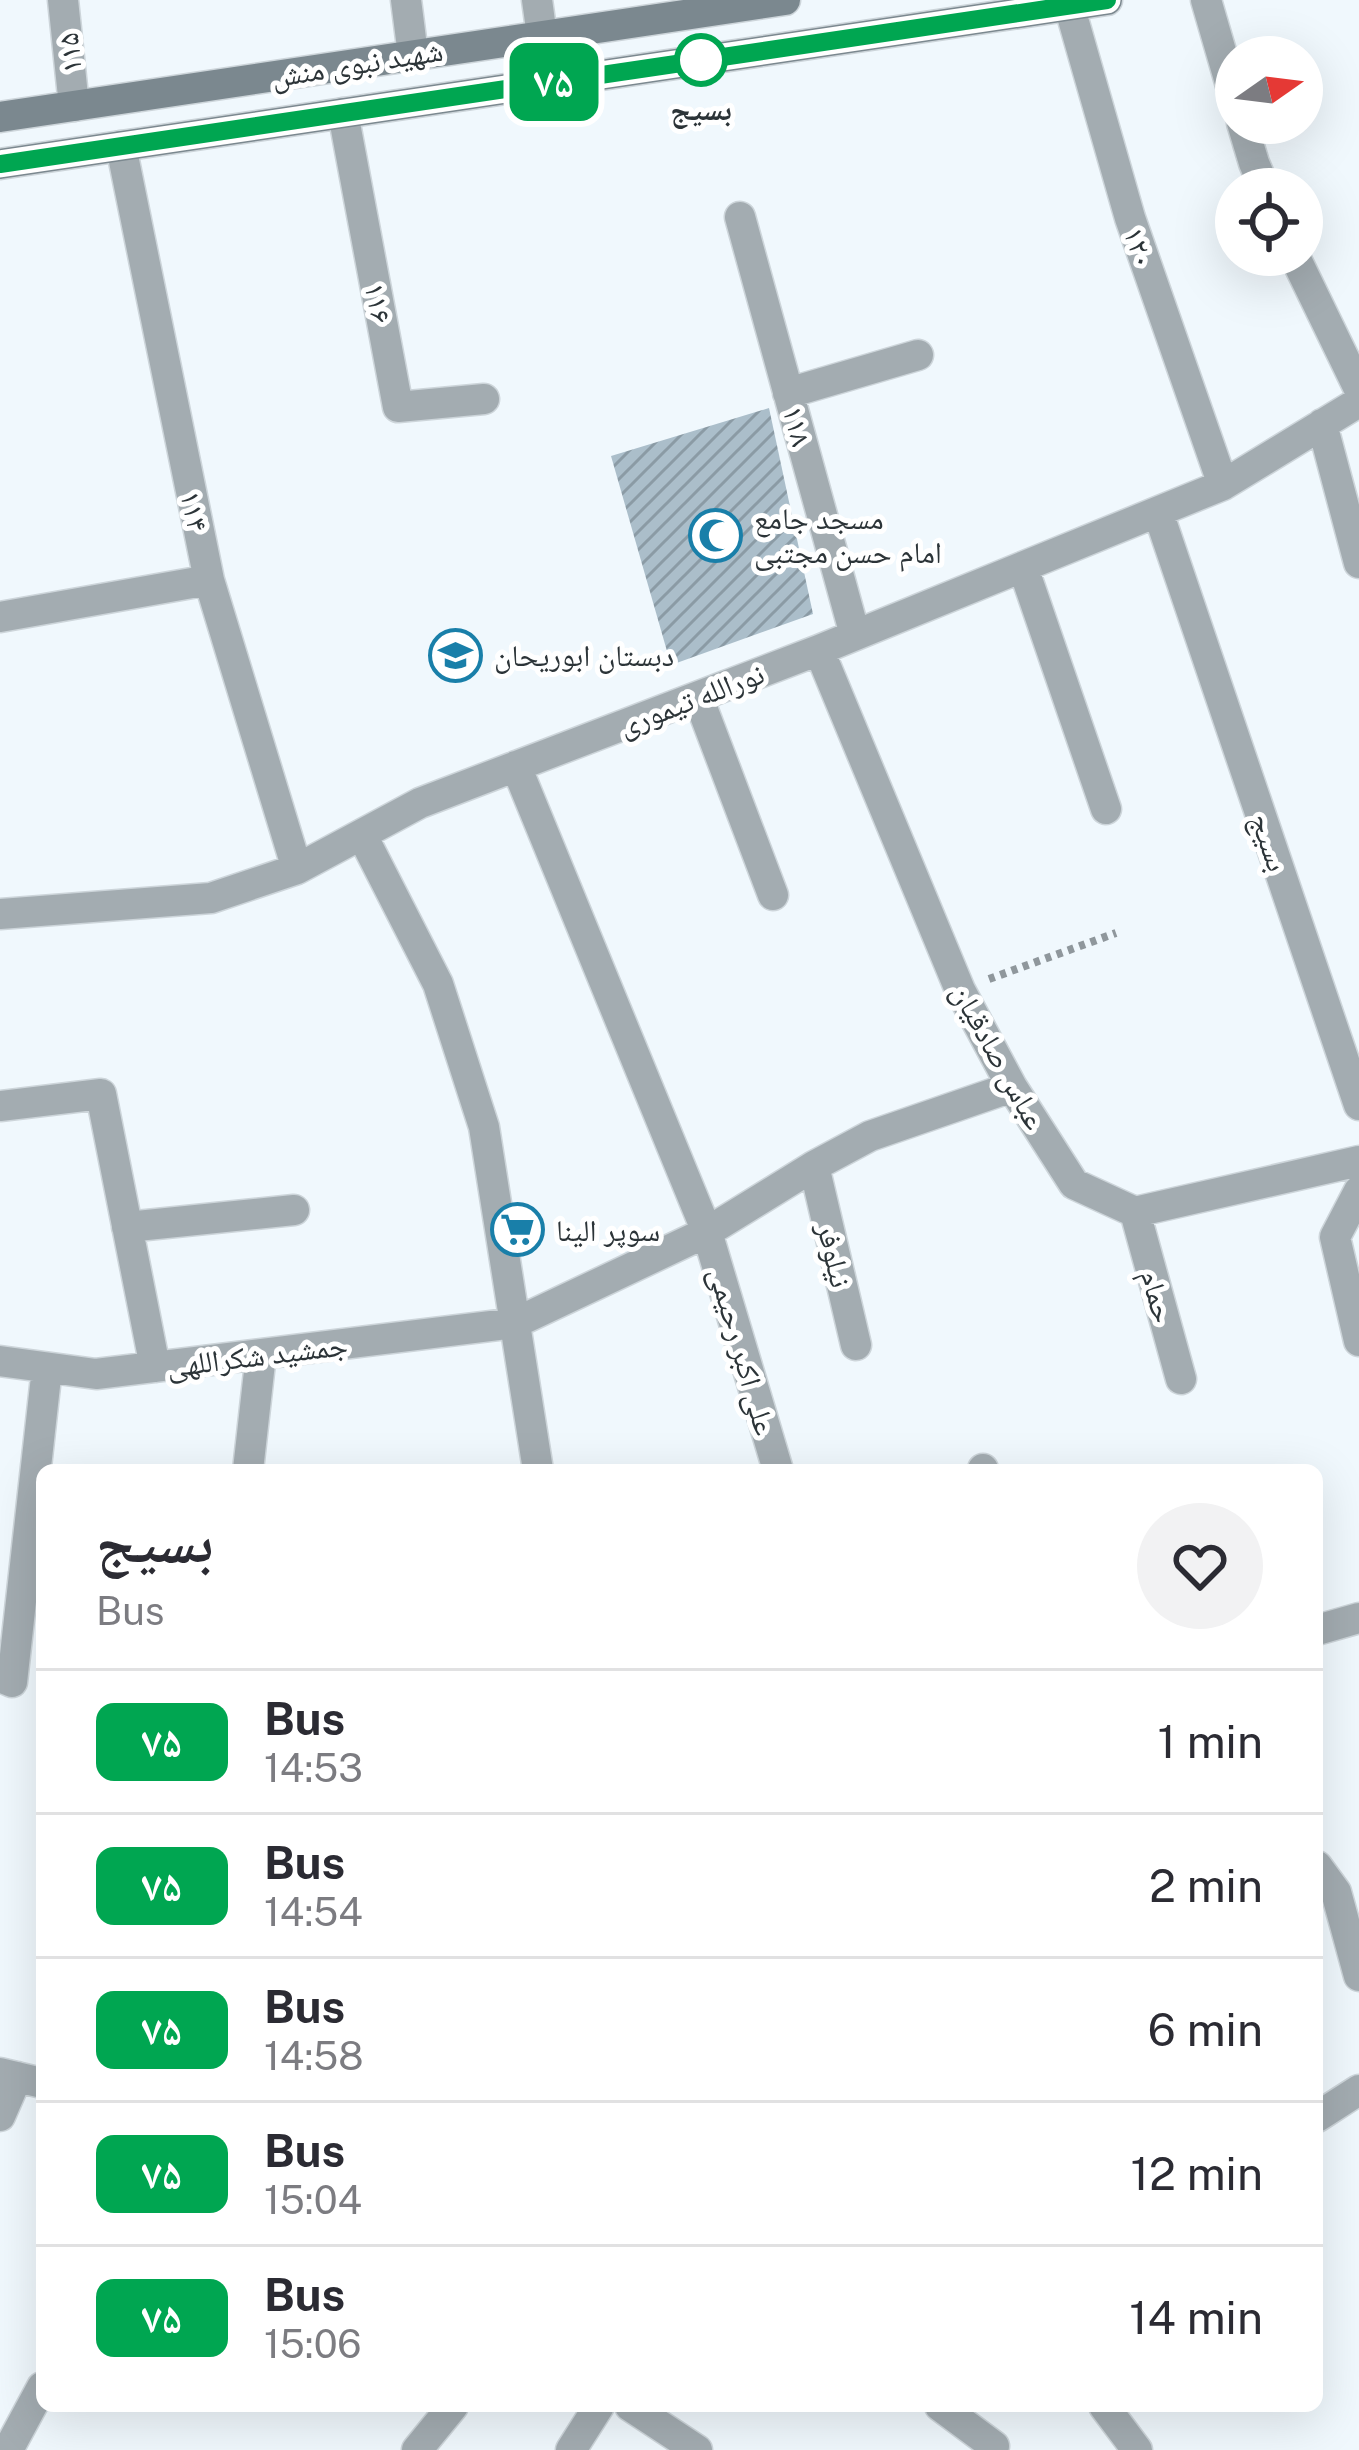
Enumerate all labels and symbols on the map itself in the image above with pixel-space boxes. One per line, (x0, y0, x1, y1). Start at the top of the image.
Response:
street label: ۱۱۵ (49, 31, 89, 75)
street label: شهید نبوی منش (269, 32, 446, 95)
marker: بسیج (676, 35, 726, 85)
north arrow (1215, 36, 1323, 144)
line badge: ۷۵ (500, 43, 608, 121)
place label: بسیج (670, 91, 732, 129)
street label: ۱۲۰ (1116, 222, 1164, 272)
street label: ۱۱۶ (357, 280, 401, 326)
street label: ۱۱۸ (775, 402, 821, 450)
street label: ۱۱۴ (173, 487, 217, 535)
place label: مسجد جامع امام حسن مجتبی (754, 500, 942, 572)
mosque icon: مسجد جامع امام حسن مجتبی (687, 507, 743, 563)
school or university icon: دبستان ابوریحان (427, 627, 483, 683)
place label: دبستان ابوریحان (494, 637, 674, 674)
street label: نورالله تیموری (613, 655, 769, 744)
street label: بسیج (1241, 808, 1297, 876)
street label: عباس صادقیان (943, 977, 1054, 1136)
supermarket icon: سوپر الینا (489, 1202, 545, 1258)
place label: سوپر الینا (556, 1212, 660, 1249)
street label: نیلوفر (810, 1218, 860, 1291)
street label: علی اکبر رحیمی (701, 1263, 784, 1439)
street label: حمام (1131, 1265, 1183, 1327)
street label: جمشید شکراللهی (164, 1326, 350, 1385)

